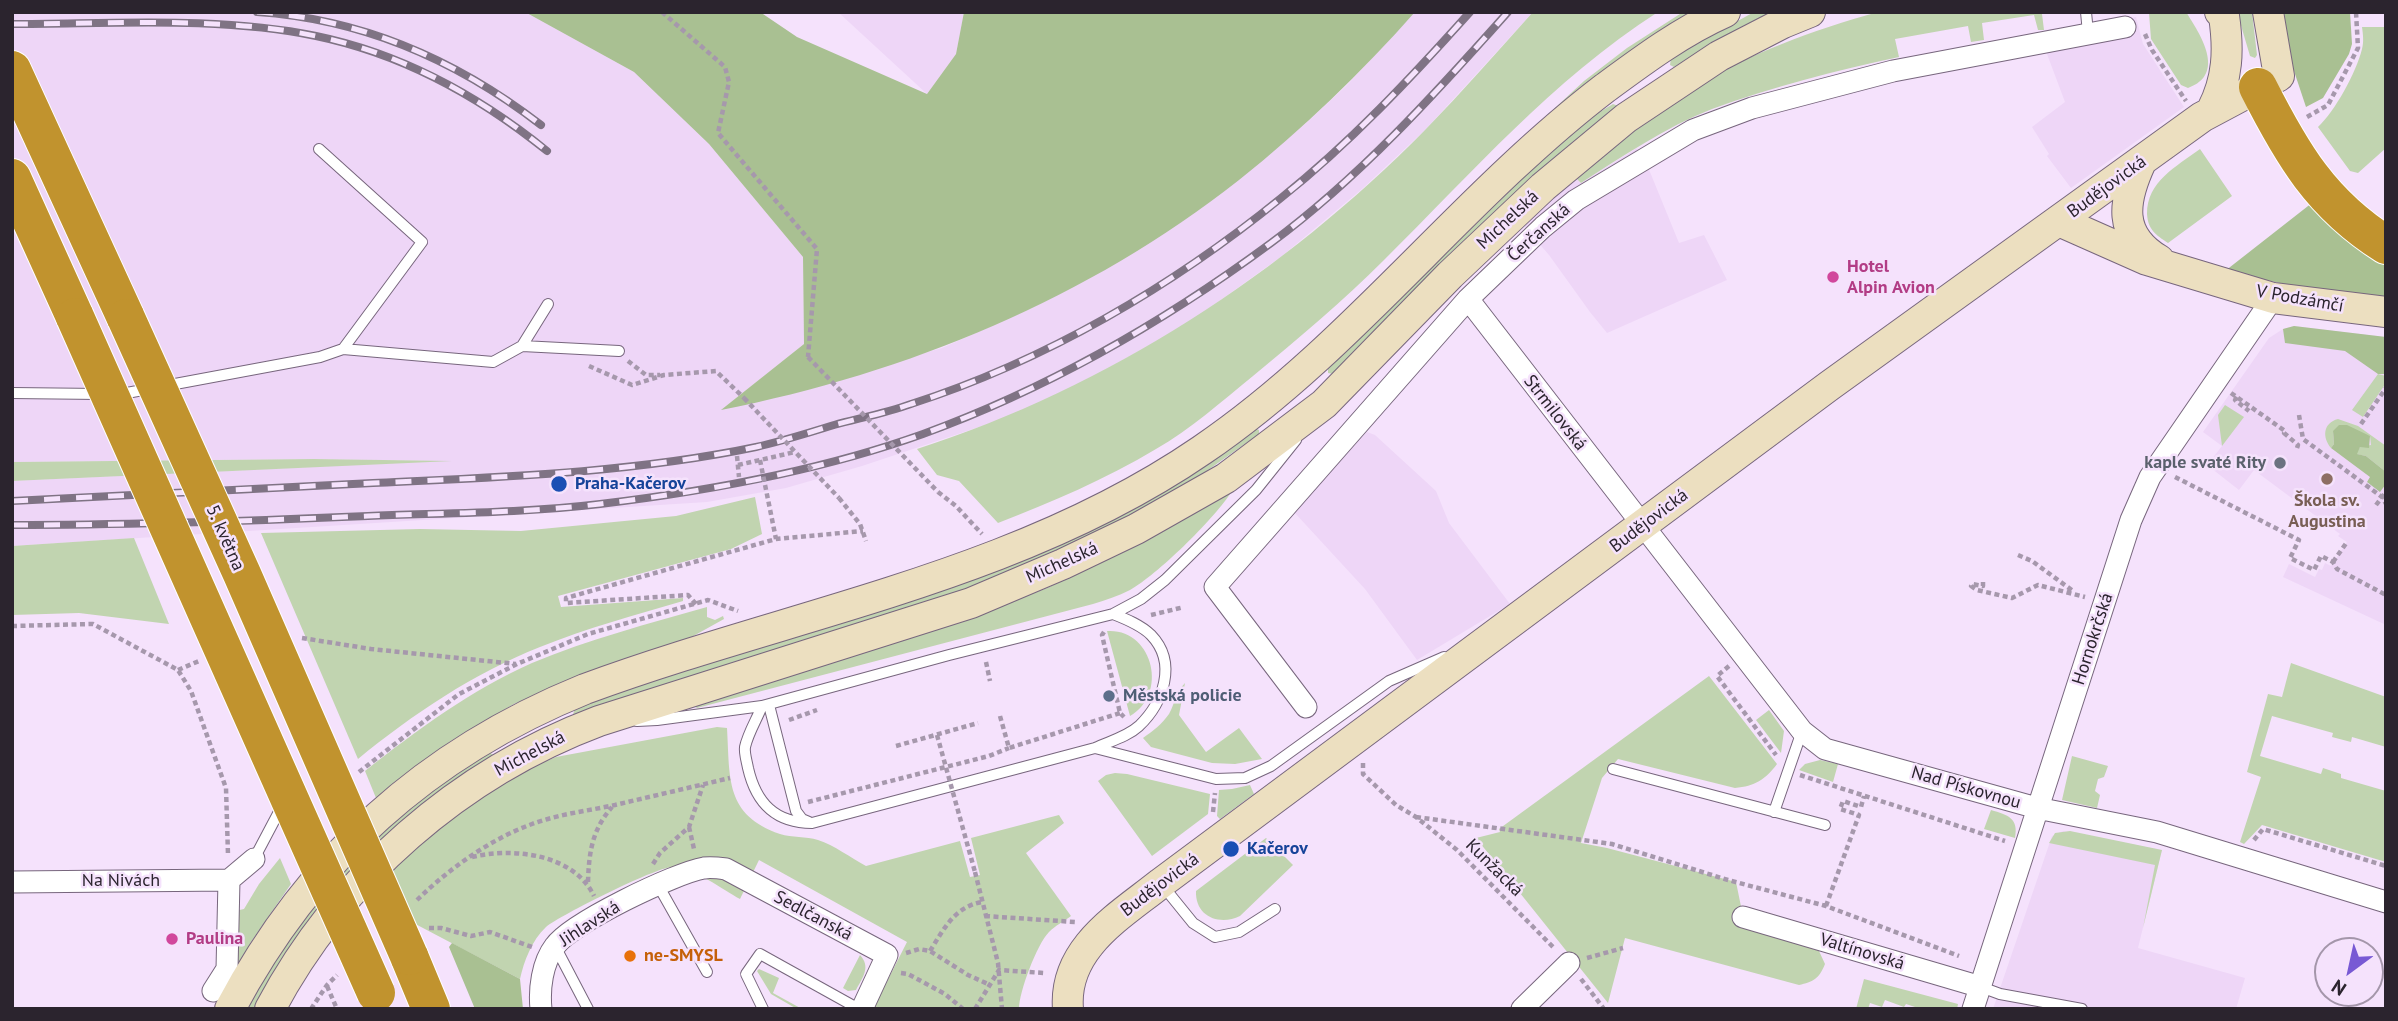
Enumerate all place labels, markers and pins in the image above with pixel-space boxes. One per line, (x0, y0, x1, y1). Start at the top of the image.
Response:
place label: Hotel Alpin Avion (1847, 256, 1935, 298)
marker: Hotel Alpin Avion (1825, 269, 1841, 285)
place label: kaple svaté Rity (2144, 452, 2266, 474)
marker: kaple svaté Rity (2272, 455, 2288, 471)
marker: Škola sv. Augustina (2319, 471, 2335, 487)
place label: Praha-Kačerov (575, 473, 686, 495)
marker: Praha-Kačerov (549, 474, 569, 494)
place label: Škola sv. Augustina (2288, 490, 2366, 532)
place label: Městská policie (1123, 685, 1242, 707)
marker: Městská policie (1101, 688, 1117, 704)
place label: Kačerov (1247, 838, 1308, 860)
marker: Kačerov (1221, 839, 1241, 859)
place label: Paulina (186, 928, 243, 950)
marker: Paulina (164, 931, 180, 947)
place label: ne-SMYSL (644, 945, 723, 967)
marker: ne-SMYSL (622, 948, 638, 964)

